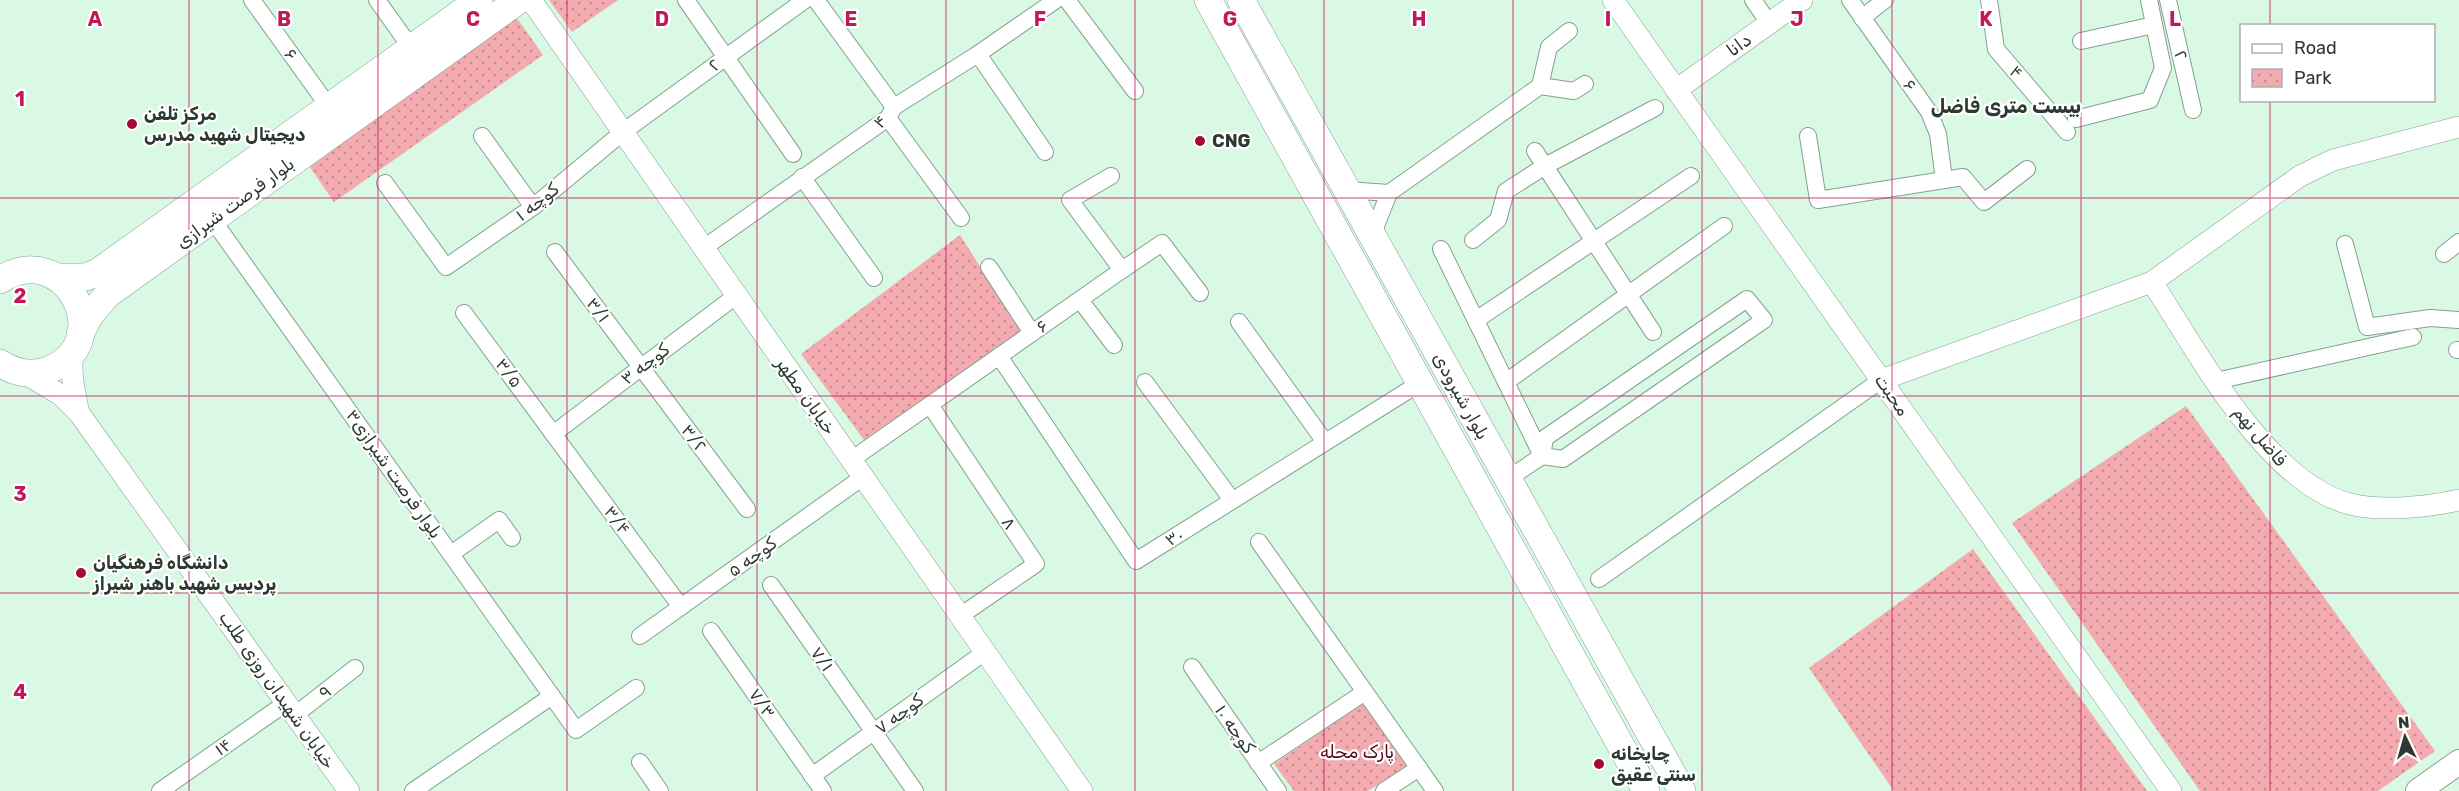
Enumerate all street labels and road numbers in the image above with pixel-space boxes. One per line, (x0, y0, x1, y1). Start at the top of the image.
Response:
street label: دانا (1722, 29, 1756, 61)
street label: ۶ (279, 44, 303, 64)
street label: ۲ (2169, 48, 2193, 62)
street label: ۲ (704, 54, 724, 76)
street label: ۴ (2004, 61, 2028, 83)
street label: ۶ (1898, 75, 1922, 95)
street label: ۴ (869, 110, 891, 134)
street label: بلوار فرصت شیرازی (171, 153, 299, 253)
street label: کوچه ۱ (511, 178, 563, 226)
street label: ۳/۱ (581, 293, 615, 327)
street label: ۶ (1032, 314, 1052, 338)
street label: کوچه ۳ (616, 339, 674, 389)
street label: بلوار شیرودی (1428, 349, 1494, 443)
street label: خیابان مطهر (771, 352, 841, 439)
street label: ۳/۵ (491, 354, 527, 392)
street label: محبت (1870, 370, 1914, 420)
street label: فاضل نهم (2228, 401, 2292, 471)
street label: ۳بلوار فرصت شیرازی (341, 405, 447, 543)
street label: ۳/۲ (676, 420, 712, 456)
street label: ۳/۴ (599, 501, 635, 539)
street label: ۸ (997, 512, 1021, 534)
street label: ۳۰ (1161, 523, 1187, 551)
street label: کوچه ۵ (723, 532, 781, 582)
street label: خیابان شهیدان روزی طلب (214, 607, 340, 773)
street label: ۷/۱ (806, 642, 838, 676)
street label: ۹ (314, 680, 336, 704)
street label: ۷/۳ (744, 684, 780, 722)
street label: کوچه ۷ (870, 689, 928, 739)
street label: کوچه ۱۰ (1210, 700, 1260, 758)
street label: ۱۴ (210, 733, 236, 761)

